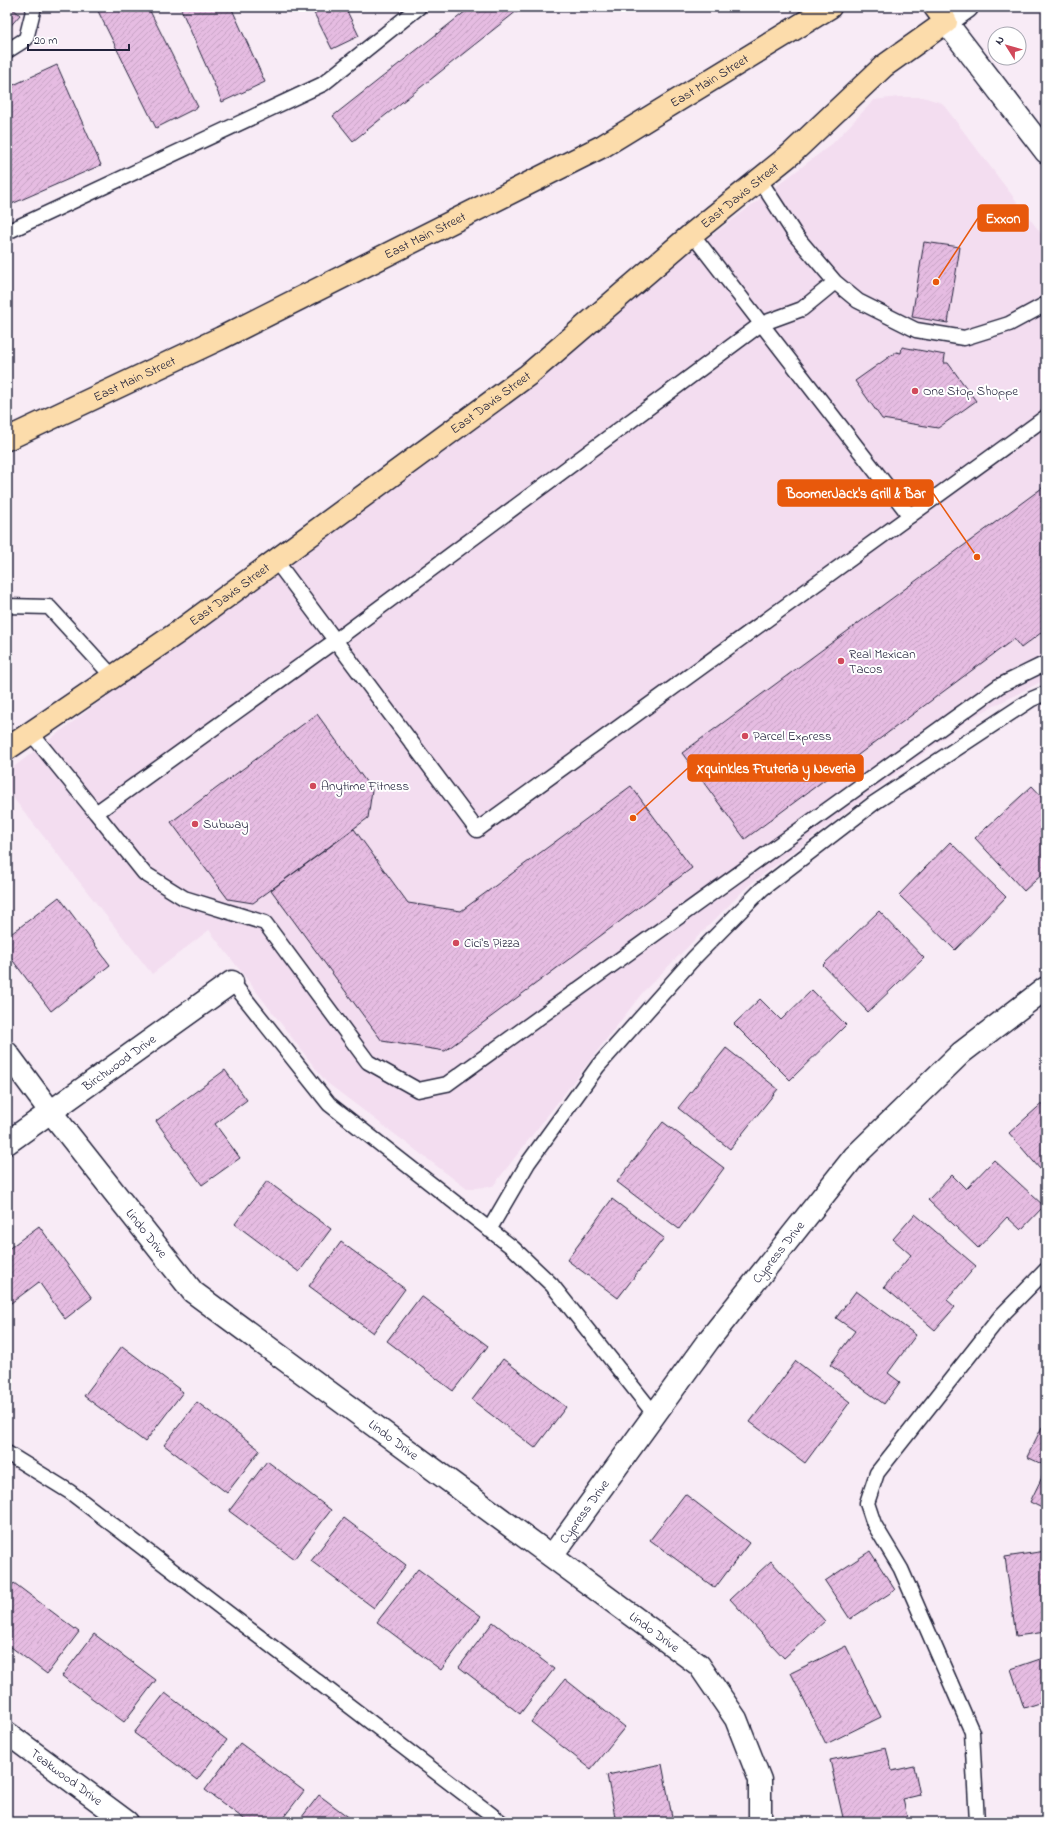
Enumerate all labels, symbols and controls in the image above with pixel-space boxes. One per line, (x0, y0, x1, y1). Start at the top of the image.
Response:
scale bar (28, 26, 129, 52)
north arrow (987, 26, 1027, 66)
text: 20 m (34, 32, 57, 50)
text: N (991, 33, 1008, 48)
street label: East Main Street (667, 49, 753, 112)
street label: East Davis Street (696, 158, 783, 233)
callout: Exxon (978, 205, 1028, 231)
street label: East Main Street (381, 207, 470, 264)
text: Exxon (986, 209, 1020, 230)
street label: East Main Street (90, 351, 179, 406)
street label: East Davis Street (446, 366, 535, 439)
place label: One Stop Shoppe (923, 382, 1018, 401)
marker: One Stop Shoppe (910, 386, 920, 396)
callout: BoomerJack's Grill & Bar (778, 480, 933, 506)
text: BoomerJack's Grill & Bar (785, 484, 926, 505)
street label: East Davis Street (185, 558, 274, 630)
place label: Real Mexican Tacos (849, 645, 916, 679)
marker: Real Mexican Tacos (836, 656, 846, 666)
place label: Parcel Express (753, 727, 832, 746)
marker: Parcel Express (740, 731, 750, 741)
callout: Xquinkles Fruteria y Neveria (688, 755, 863, 781)
text: Xquinkles Fruteria y Neveria (696, 759, 856, 782)
place label: Anytime Fitness (321, 777, 409, 797)
marker: Anytime Fitness (308, 781, 318, 791)
place label: Subway (203, 815, 248, 835)
marker: Subway (190, 819, 200, 829)
place label: Cici's Pizza (464, 934, 520, 953)
marker: Cici's Pizza (451, 938, 461, 948)
street label: Birchwood Drive (78, 1030, 160, 1096)
street label: Lindo Drive (121, 1205, 172, 1262)
street label: Cypress Drive (748, 1217, 809, 1287)
street label: Lindo Drive (365, 1415, 423, 1465)
street label: Cypress Drive (555, 1475, 614, 1547)
street label: Lindo Drive (625, 1607, 683, 1657)
street label: Teakwood Drive (26, 1744, 107, 1810)

